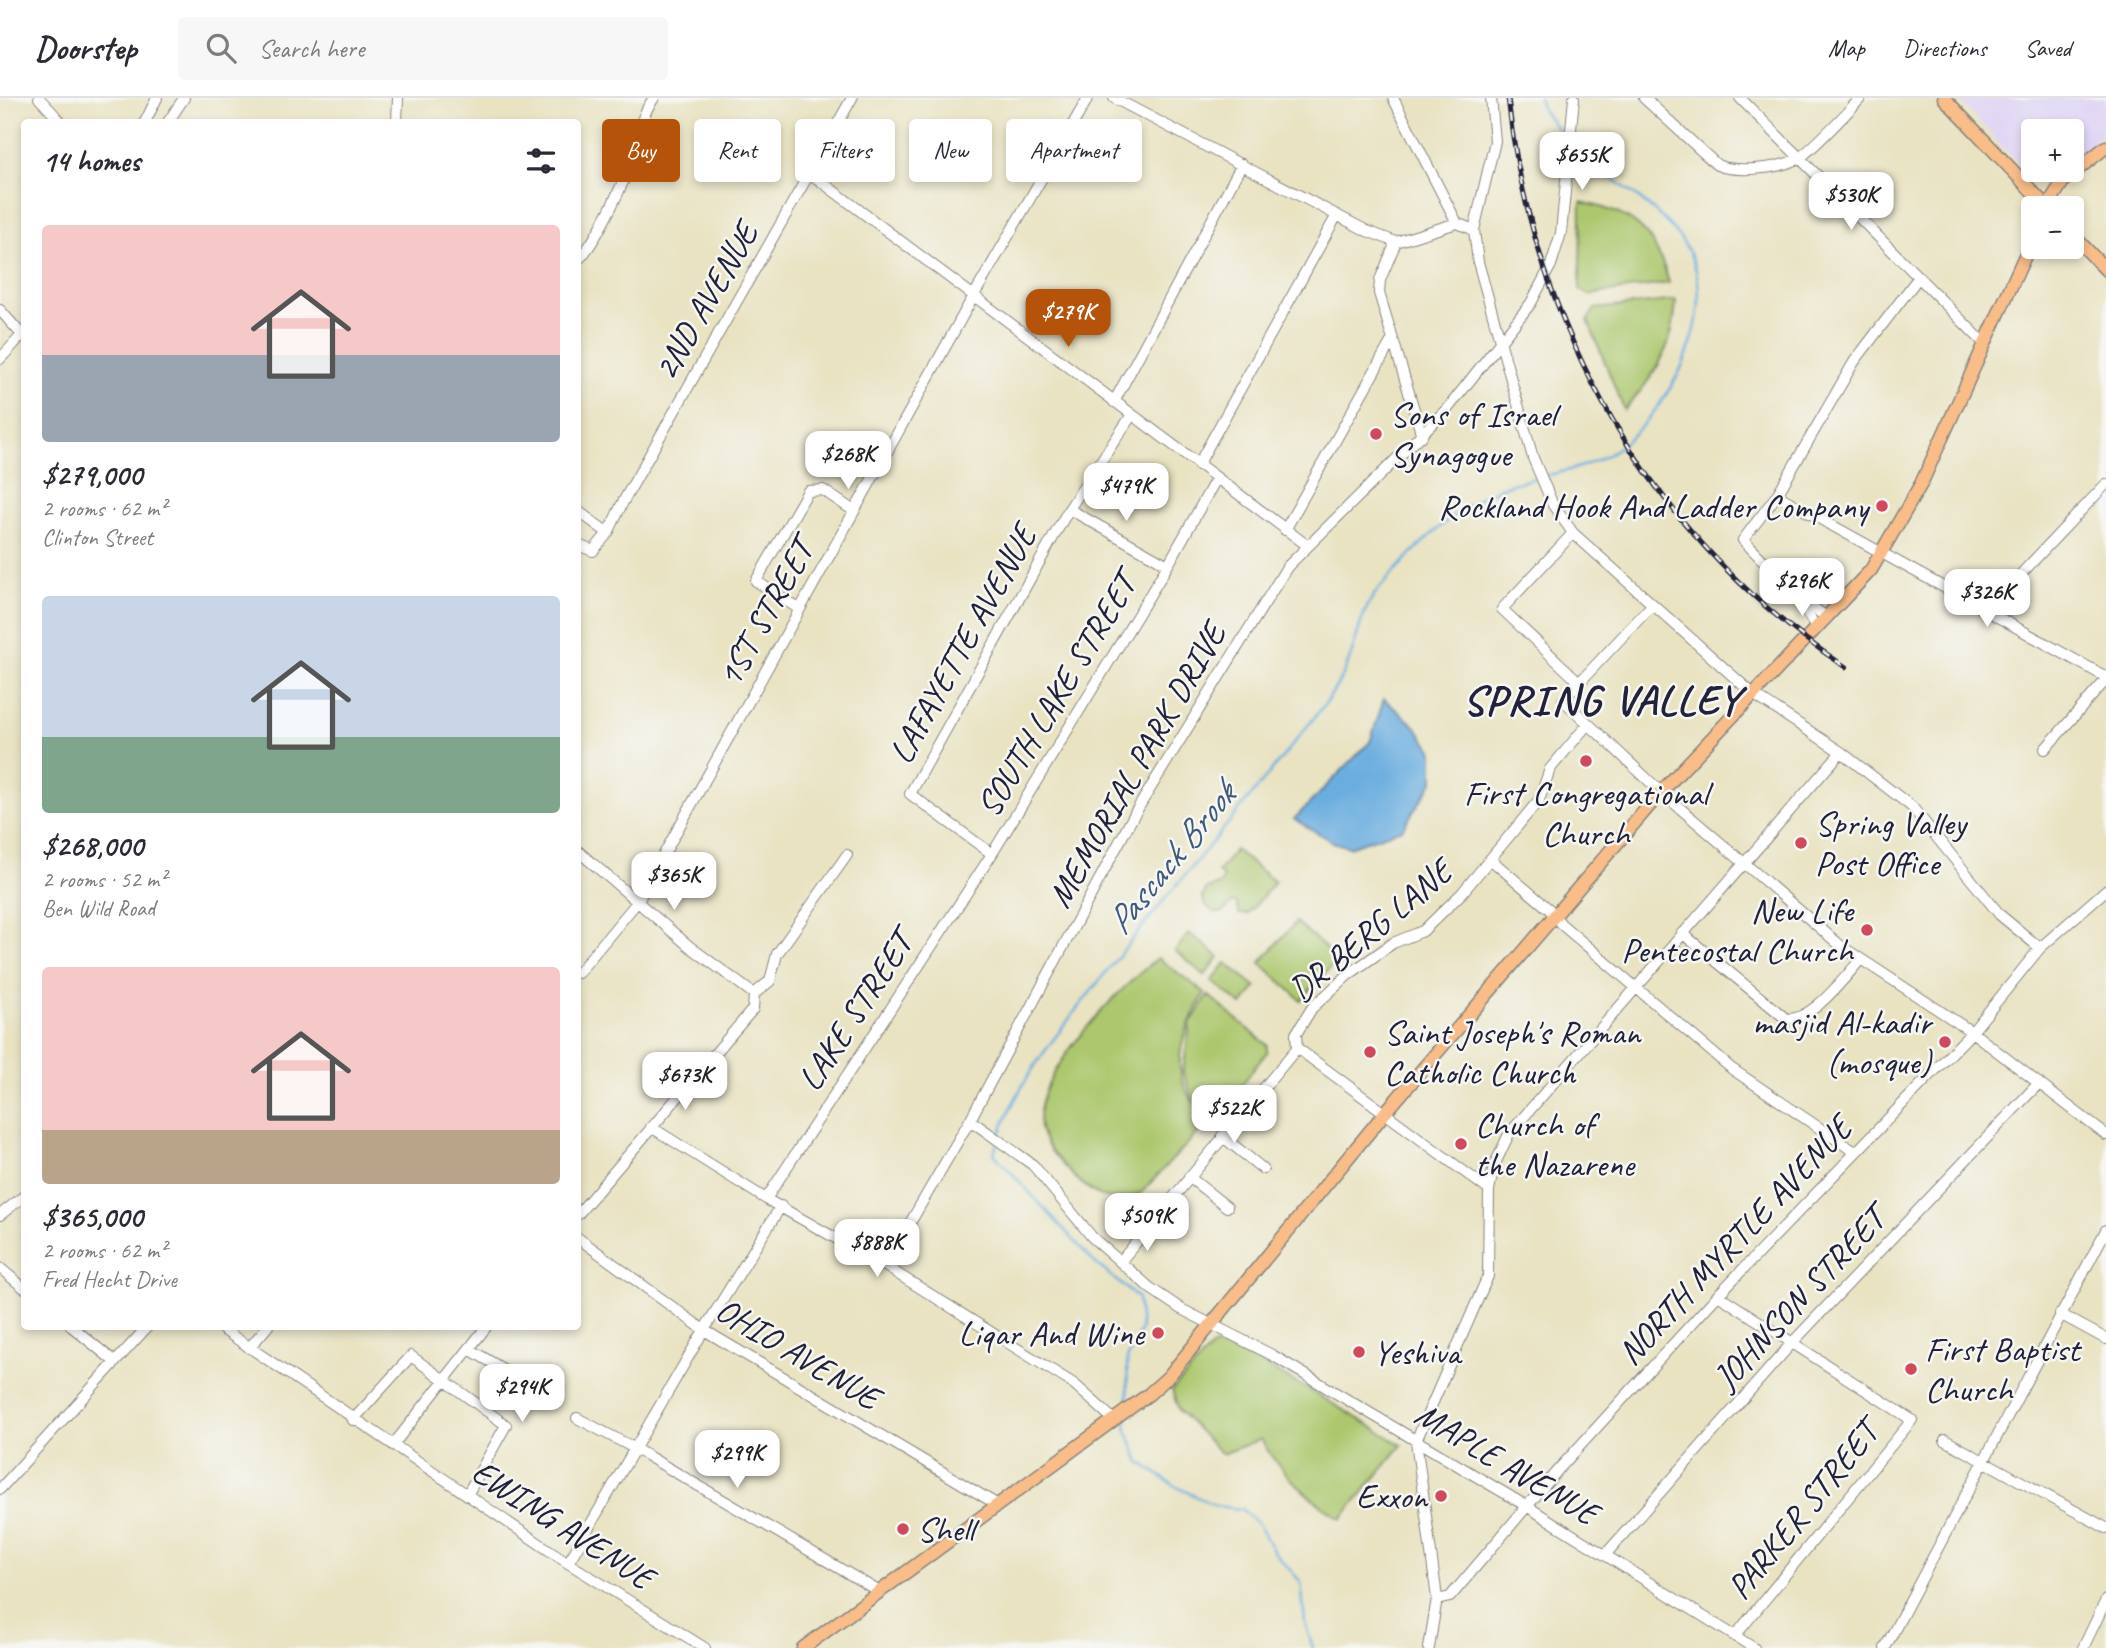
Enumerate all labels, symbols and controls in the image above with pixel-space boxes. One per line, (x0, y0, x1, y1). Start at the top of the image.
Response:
search box (178, 17, 668, 80)
text: Doorstep (35, 27, 136, 69)
icon: search (202, 29, 240, 67)
text: Search here (258, 32, 364, 65)
text: Map (1828, 33, 1865, 63)
text: Directions (1903, 33, 1986, 63)
text: Saved (2024, 33, 2071, 63)
chip: Buy (602, 119, 680, 182)
chip: Rent (694, 119, 781, 182)
chip: Filters (795, 119, 895, 182)
chip: New (909, 119, 992, 182)
chip: Apartment (1006, 119, 1142, 182)
map controls (2021, 119, 2084, 259)
button: + (2021, 119, 2084, 182)
pin: $655K (1533, 132, 1631, 192)
text: $655K (1556, 140, 1608, 169)
text: 14 homes (42, 142, 140, 180)
icon: filters (522, 142, 560, 180)
pin: $530K (1802, 172, 1900, 232)
text: $530K (1825, 180, 1877, 209)
button: − (2021, 196, 2084, 259)
street label: 2ND AVENUE (642, 211, 771, 388)
icon: home (238, 271, 364, 397)
pin: $279K (1019, 289, 1117, 349)
text: $279K (1042, 297, 1094, 326)
place label: Sons of Israel Synagogue (1390, 392, 1562, 477)
marker: Sons of Israel Synagogue (1368, 426, 1384, 442)
pin: $268K (799, 432, 897, 491)
text: $268K (821, 439, 875, 468)
text: $279,000 (42, 456, 142, 494)
pin: $479K (1077, 464, 1175, 523)
text: $479K (1100, 471, 1152, 500)
place label: Rockland Hook And Ladder Company (1438, 484, 1871, 529)
text: 2 rooms · 62 m² (42, 494, 166, 523)
marker: Rockland Hook And Ladder Company (1874, 498, 1890, 514)
street label: LAFAYETTE AVENUE (878, 513, 1049, 771)
text: Clinton Street (42, 523, 153, 552)
street label: 1ST STREET (707, 524, 829, 695)
street label: SOUTH LAKE STREET (966, 558, 1151, 825)
pin: $296K (1753, 559, 1851, 618)
text: $296K (1775, 566, 1829, 595)
pin: $326K (1938, 570, 2036, 629)
text: $326K (1960, 577, 2014, 606)
street label: MEMORIAL PARK DRIVE (1037, 611, 1238, 915)
icon: home (238, 642, 364, 768)
district label: SPRING VALLEY (1463, 674, 1748, 727)
marker: First Congregational Church (1578, 753, 1594, 769)
water label: Pascack Brook (1095, 767, 1250, 943)
place label: First Congregational Church (1464, 771, 1714, 856)
place label: Spring Valley Post Office (1815, 801, 1969, 886)
text: $268,000 (42, 827, 143, 865)
marker: Spring Valley Post Office (1793, 835, 1809, 851)
street label: DR BERG LANE (1279, 846, 1465, 1012)
pin: $365K (625, 852, 723, 912)
text: $365K (647, 860, 701, 889)
text: 2 rooms · 52 m² (42, 865, 166, 894)
place label: New Life Pentecostal Church (1621, 888, 1856, 973)
text: Ben Wild Road (42, 894, 155, 923)
street label: LAKE STREET (788, 916, 928, 1099)
marker: New Life Pentecostal Church (1859, 922, 1875, 938)
place label: masjid Al-kadir (mosque) (1752, 1000, 1933, 1085)
place label: Saint Joseph's Roman Catholic Church (1384, 1010, 1643, 1095)
icon: home (238, 1013, 364, 1139)
marker: masjid Al-kadir (mosque) (1937, 1034, 1953, 1050)
marker: Saint Joseph's Roman Catholic Church (1362, 1044, 1378, 1060)
pin: $673K (636, 1052, 734, 1112)
text: $673K (658, 1060, 712, 1089)
pin: $522K (1185, 1086, 1283, 1145)
text: $522K (1208, 1093, 1260, 1122)
place label: Church of the Nazarene (1475, 1102, 1636, 1187)
street label: NORTH MYRTLE AVENUE (1607, 1103, 1865, 1374)
marker: Church of the Nazarene (1453, 1136, 1469, 1152)
street label: JOHNSON STREET (1702, 1191, 1901, 1400)
pin: $509K (1098, 1194, 1196, 1253)
text: $365,000 (42, 1198, 143, 1236)
text: $509K (1121, 1201, 1173, 1230)
pin: $888K (828, 1220, 926, 1279)
text: $888K (850, 1227, 904, 1256)
text: 2 rooms · 62 m² (42, 1236, 166, 1265)
text: Fred Hecht Drive (42, 1265, 177, 1294)
street label: OHIO AVENUE (707, 1287, 892, 1422)
place label: Liqar And Wine (958, 1311, 1147, 1356)
marker: Liqar And Wine (1150, 1325, 1166, 1341)
place label: First Baptist Church (1925, 1327, 2083, 1412)
place label: Yeshiva (1373, 1330, 1463, 1375)
marker: Yeshiva (1351, 1344, 1367, 1360)
marker: First Baptist Church (1903, 1361, 1919, 1377)
pin: $294K (473, 1364, 571, 1424)
text: $294K (496, 1372, 548, 1401)
street label: MAPLE AVENUE (1407, 1391, 1610, 1538)
street label: PARKER STREET (1717, 1405, 1894, 1609)
pin: $299K (688, 1430, 786, 1490)
text: $299K (711, 1438, 763, 1467)
street label: EWING AVENUE (463, 1449, 666, 1602)
place label: Exxon (1356, 1474, 1429, 1519)
marker: Exxon (1433, 1488, 1449, 1504)
place label: Shell (917, 1507, 980, 1552)
marker: Shell (895, 1521, 911, 1537)

